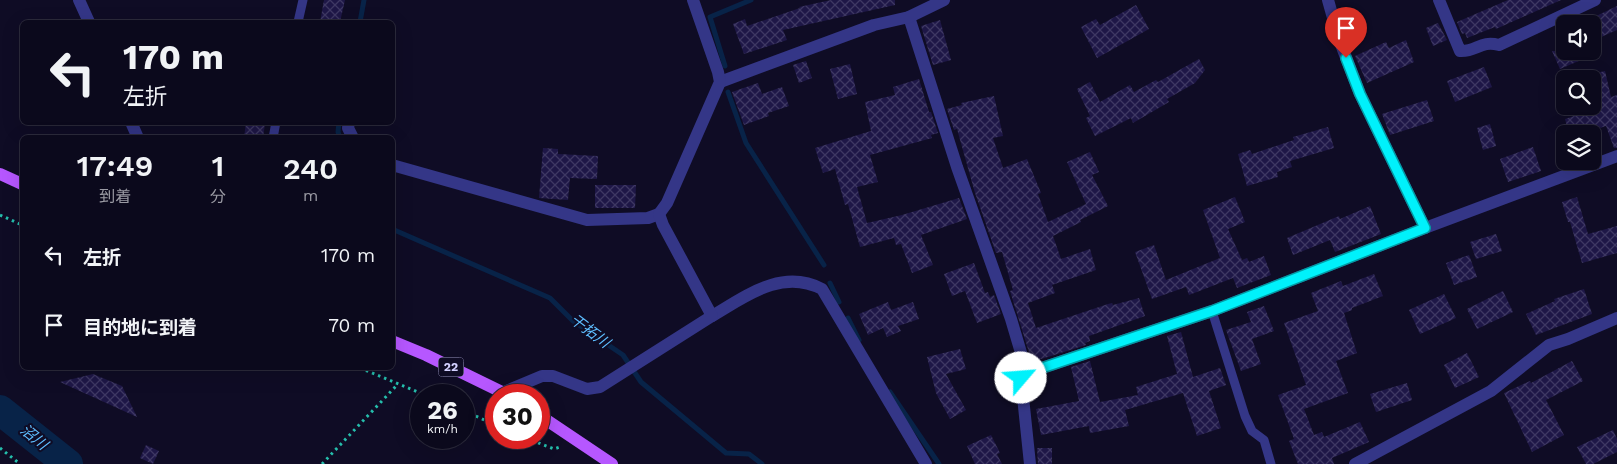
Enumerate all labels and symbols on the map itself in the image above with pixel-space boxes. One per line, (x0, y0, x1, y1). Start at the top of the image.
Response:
pin (1325, 7, 1367, 58)
water label: 干拓川 (567, 310, 615, 353)
position arrow (994, 351, 1046, 403)
road number: 22 (438, 358, 464, 377)
speed limit sign: 30 (485, 384, 550, 449)
water label: 沼川 (17, 421, 53, 455)

